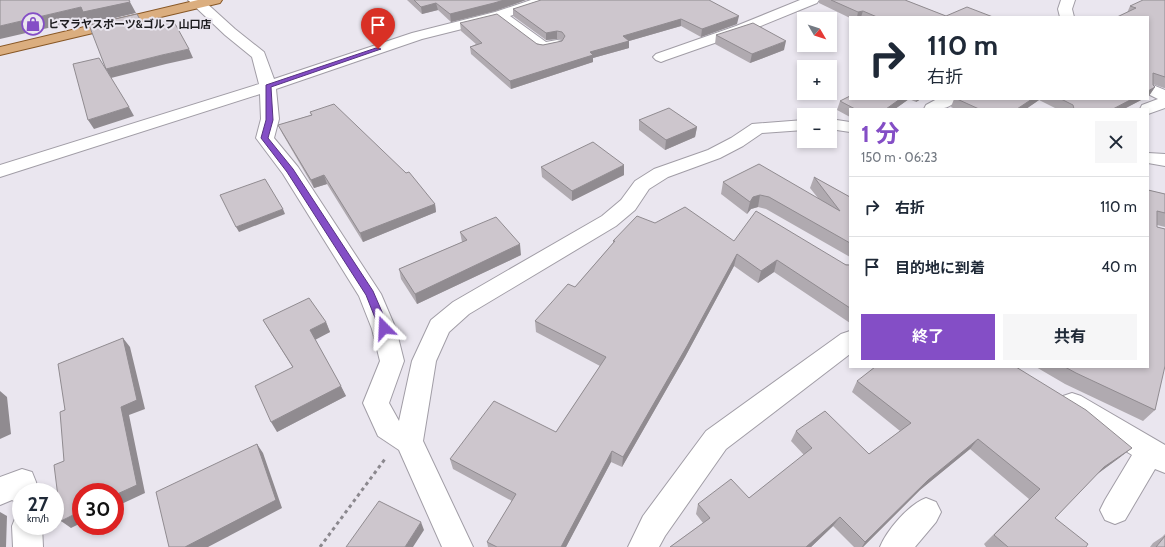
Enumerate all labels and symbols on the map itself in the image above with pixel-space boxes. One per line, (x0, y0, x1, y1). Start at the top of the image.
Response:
pin (361, 8, 395, 49)
shop icon: ヒマラヤスポーツ&ゴルフ 山口店 (20, 11, 46, 37)
north arrow (797, 12, 837, 52)
place label: ヒマラヤスポーツ&ゴルフ 山口店 (48, 17, 211, 31)
position arrow (363, 307, 405, 349)
speed limit sign: 30 (72, 483, 124, 535)

